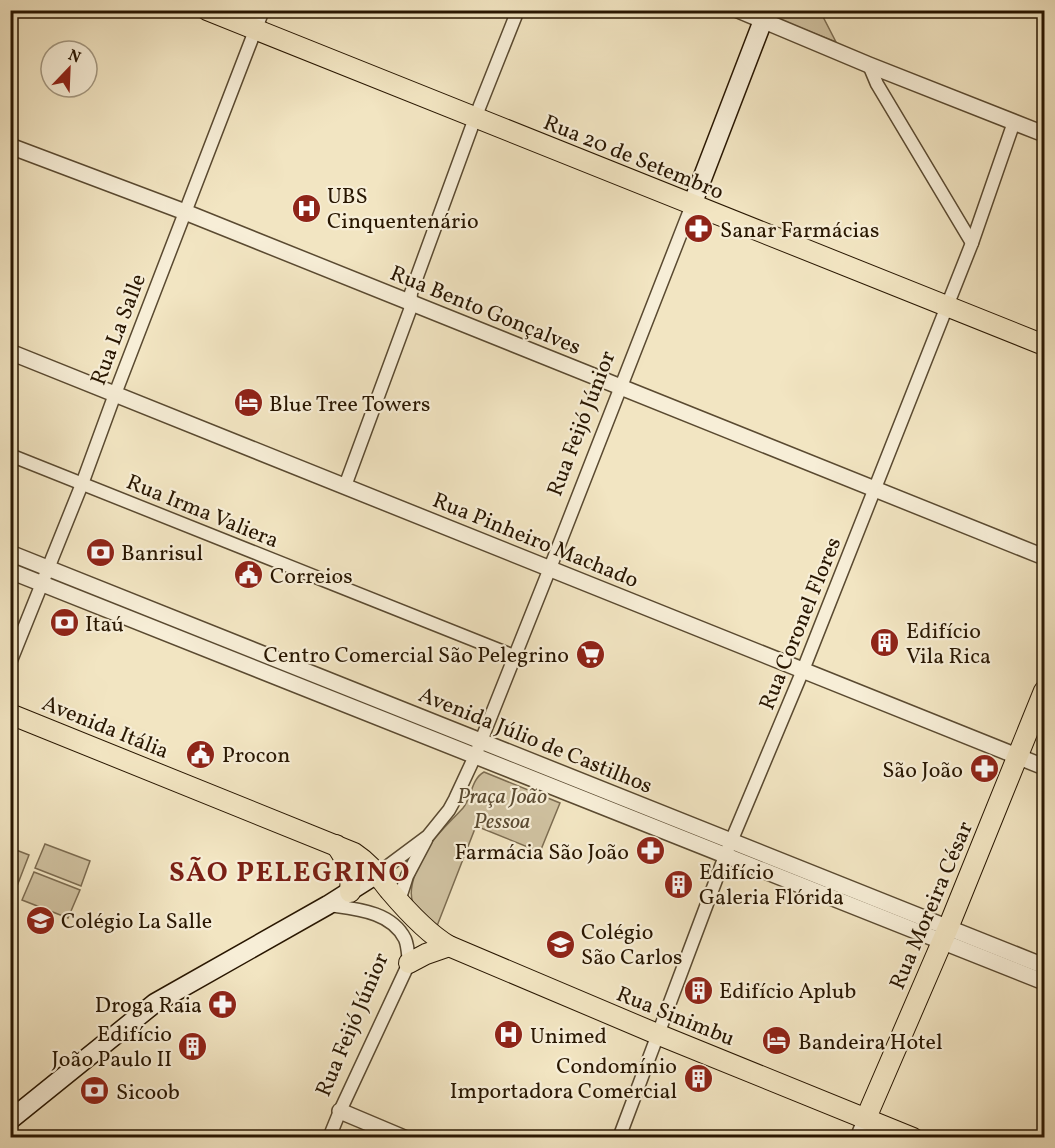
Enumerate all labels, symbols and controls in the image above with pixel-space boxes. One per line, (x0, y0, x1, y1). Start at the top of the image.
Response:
north arrow (39, 39, 99, 99)
text: N (64, 45, 84, 70)
street label: Rua 20 de Setembro (538, 108, 728, 209)
place label: UBS Cinquentenário (327, 182, 479, 238)
hospital icon: UBS Cinquentenário (290, 192, 322, 224)
pharmacy icon: Sanar Farmácias (683, 213, 715, 245)
place label: Sanar Farmácias (720, 216, 879, 247)
street label: Rua Bento Gonçalves (385, 259, 585, 364)
street label: Rua La Salle (84, 270, 155, 390)
street label: Rua Feijó Júnior (540, 347, 624, 501)
hotel icon: Blue Tree Towers (232, 387, 264, 419)
place label: Blue Tree Towers (269, 390, 430, 421)
street label: Rua Irma Valiera (121, 468, 283, 557)
street label: Rua Pinheiro Machado (427, 486, 643, 597)
street label: Rua Coronel Flores (752, 533, 850, 715)
bank icon: Banrisul (84, 536, 116, 568)
place label: Banrisul (121, 539, 203, 570)
public building icon: Correios (233, 559, 265, 591)
place label: Correios (270, 562, 353, 593)
bank icon: Itaú (48, 607, 80, 639)
place label: Itaú (85, 610, 124, 641)
place label: Edifício Vila Rica (906, 617, 991, 673)
building icon: Edifício Vila Rica (869, 627, 901, 659)
supermarket icon: Centro Comercial São Pelegrino (574, 638, 606, 670)
place label: Centro Comercial São Pelegrino (264, 641, 569, 672)
street label: Avenida Júlio de Castilhos (414, 680, 657, 802)
street label: Avenida Itália (37, 689, 173, 768)
public building icon: Procon (185, 738, 217, 770)
place label: Procon (222, 741, 290, 772)
pharmacy icon: São João (968, 753, 1000, 785)
place label: São João (882, 756, 963, 787)
park label: Praça João Pessoa (457, 782, 547, 838)
street label: Rua Moreira César (883, 817, 982, 995)
pharmacy icon: Farmácia São João (634, 835, 666, 867)
place label: Farmácia São João (455, 838, 629, 869)
district label: SÃO PELEGRINO (169, 854, 411, 893)
place label: Edifício Galeria Flórida (699, 858, 844, 914)
building icon: Edifício Galeria Flórida (662, 868, 694, 900)
school or university icon: Colégio La Salle (24, 904, 56, 936)
place label: Colégio La Salle (61, 907, 212, 938)
place label: Colégio São Carlos (581, 918, 682, 974)
school or university icon: Colégio São Carlos (544, 928, 576, 960)
street label: Rua Feijó Júnior (309, 948, 398, 1102)
building icon: Edifício Aplub (682, 974, 714, 1006)
place label: Edifício Aplub (719, 977, 856, 1008)
street label: Rua Sinimbu (611, 979, 739, 1055)
pharmacy icon: Droga Raia (207, 988, 239, 1020)
place label: Droga Raia (95, 991, 202, 1022)
hospital icon: Unimed (493, 1019, 525, 1051)
place label: Edifício João Paulo II (52, 1020, 172, 1076)
place label: Unimed (530, 1022, 607, 1053)
hotel icon: Bandeira Hotel (761, 1025, 793, 1057)
place label: Bandeira Hotel (798, 1028, 943, 1059)
building icon: Edifício João Paulo II (177, 1030, 209, 1062)
place label: Condomínio Importadora Comercial (450, 1052, 677, 1108)
building icon: Condomínio Importadora Comercial (682, 1062, 714, 1094)
bank icon: Sicoob (79, 1075, 111, 1107)
place label: Sicoob (116, 1078, 180, 1109)

